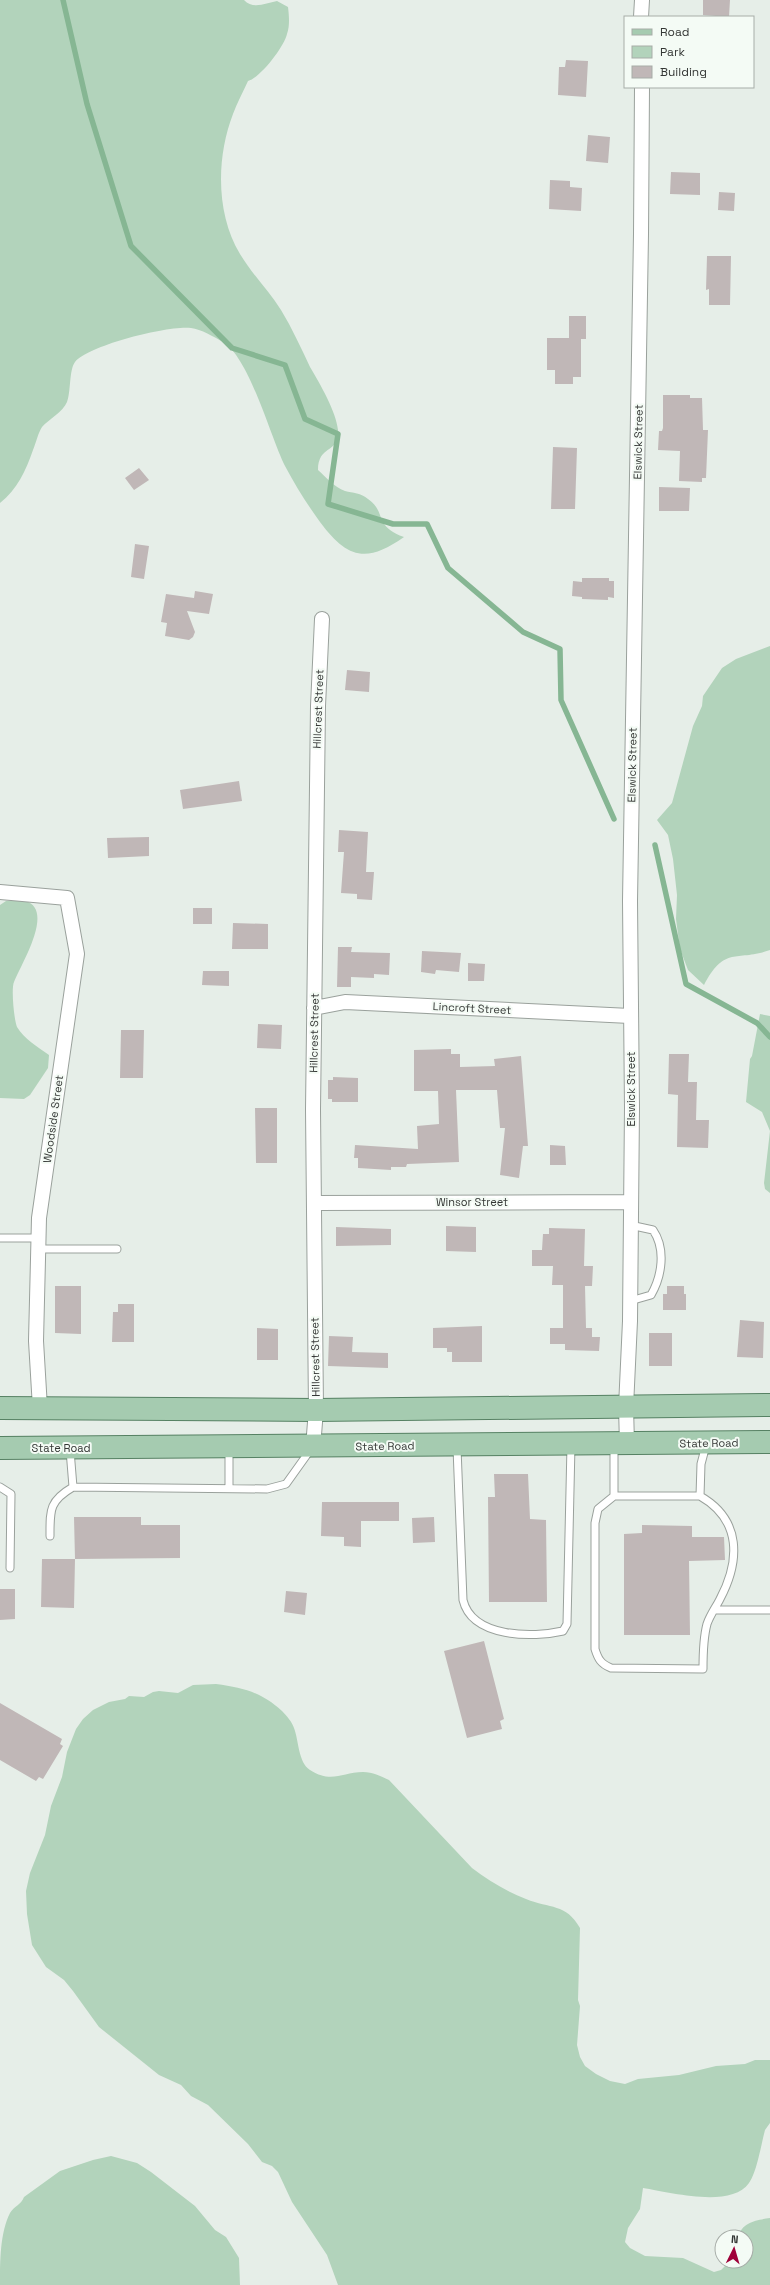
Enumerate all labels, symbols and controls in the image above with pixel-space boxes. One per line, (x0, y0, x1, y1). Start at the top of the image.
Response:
legend (624, 16, 754, 88)
text: Road (660, 24, 689, 40)
text: Park (660, 44, 685, 60)
text: Building (660, 64, 707, 80)
street label: Elswick Street (630, 404, 646, 480)
street label: Hillcrest Street (310, 669, 326, 749)
street label: Elswick Street (624, 727, 640, 803)
street label: Hillcrest Street (306, 993, 322, 1073)
street label: Lincroft Street (432, 999, 512, 1017)
street label: Elswick Street (624, 1051, 638, 1127)
street label: Woodside Street (40, 1074, 66, 1164)
street label: Winsor Street (436, 1195, 508, 1209)
street label: Hillcrest Street (307, 1317, 323, 1397)
street label: State Road (679, 1435, 739, 1451)
street label: State Road (355, 1438, 415, 1454)
street label: State Road (32, 1441, 90, 1455)
north arrow (714, 2229, 754, 2269)
text: N (731, 2232, 739, 2246)

